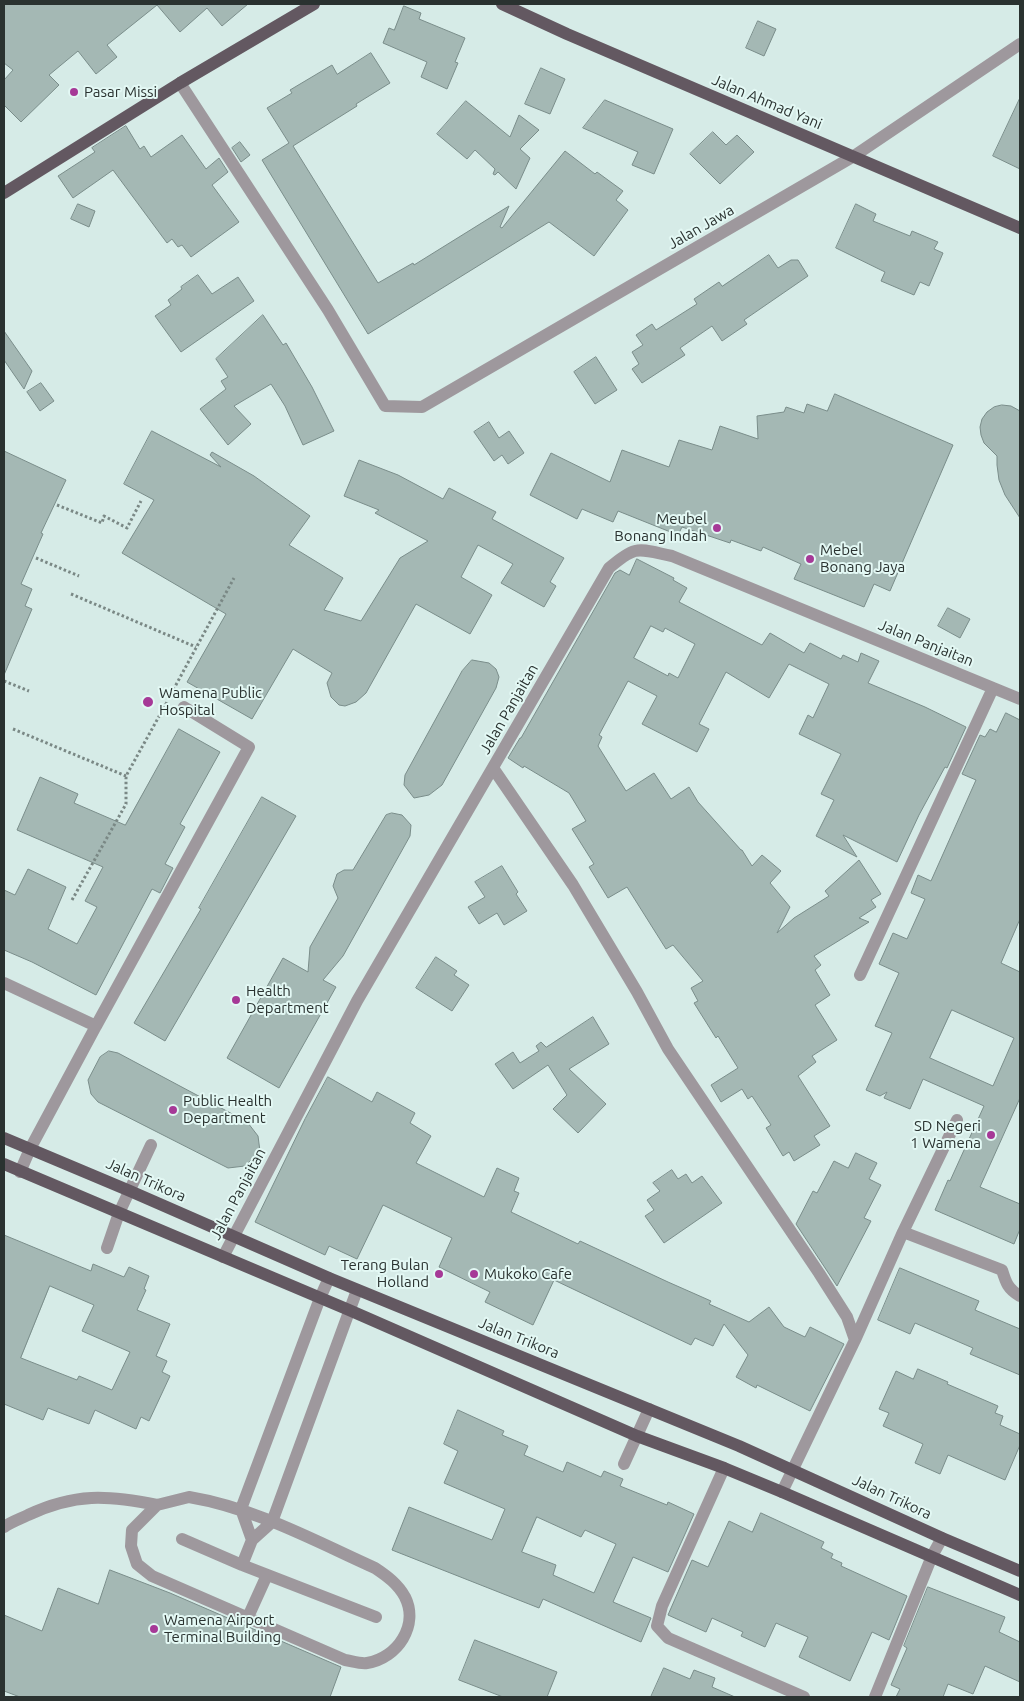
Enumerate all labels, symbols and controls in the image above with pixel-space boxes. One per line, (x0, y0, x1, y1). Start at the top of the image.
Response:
street label: Jalan Ahmad Yani (709, 71, 825, 133)
place label: Pasar Missi (84, 83, 157, 101)
marker: Pasar Missi (68, 86, 80, 98)
street label: Jalan Jawa (665, 201, 737, 253)
place label: Meubel Bonang Indah (614, 510, 707, 545)
marker: Meubel Bonang Indah (711, 522, 723, 534)
place label: Mebel Bonang Jaya (820, 541, 905, 576)
marker: Mebel Bonang Jaya (804, 553, 816, 565)
street label: Jalan Panjaitan (876, 616, 976, 670)
street label: Jalan Panjaitan (476, 661, 542, 757)
place label: Wamena Public Hospital (159, 684, 262, 719)
marker: Wamena Public Hospital (141, 695, 155, 709)
place label: Health Department (246, 982, 329, 1017)
marker: Health Department (230, 994, 242, 1006)
place label: Public Health Department (183, 1092, 272, 1127)
marker: Public Health Department (167, 1104, 179, 1116)
place label: SD Negeri 1 Wamena (910, 1117, 981, 1152)
marker: SD Negeri 1 Wamena (985, 1129, 997, 1141)
street label: Jalan Panjaitan (206, 1145, 270, 1243)
street label: Jalan Trikora (103, 1154, 189, 1206)
place label: Terang Bulan Holland (341, 1256, 429, 1291)
place label: Mukoko Cafe (484, 1265, 572, 1283)
marker: Terang Bulan Holland (433, 1268, 445, 1280)
marker: Mukoko Cafe (468, 1268, 480, 1280)
street label: Jalan Trikora (476, 1314, 562, 1362)
street label: Jalan Trikora (850, 1471, 934, 1523)
place label: Wamena Airport Terminal Building (164, 1611, 281, 1646)
marker: Wamena Airport Terminal Building (148, 1623, 160, 1635)

